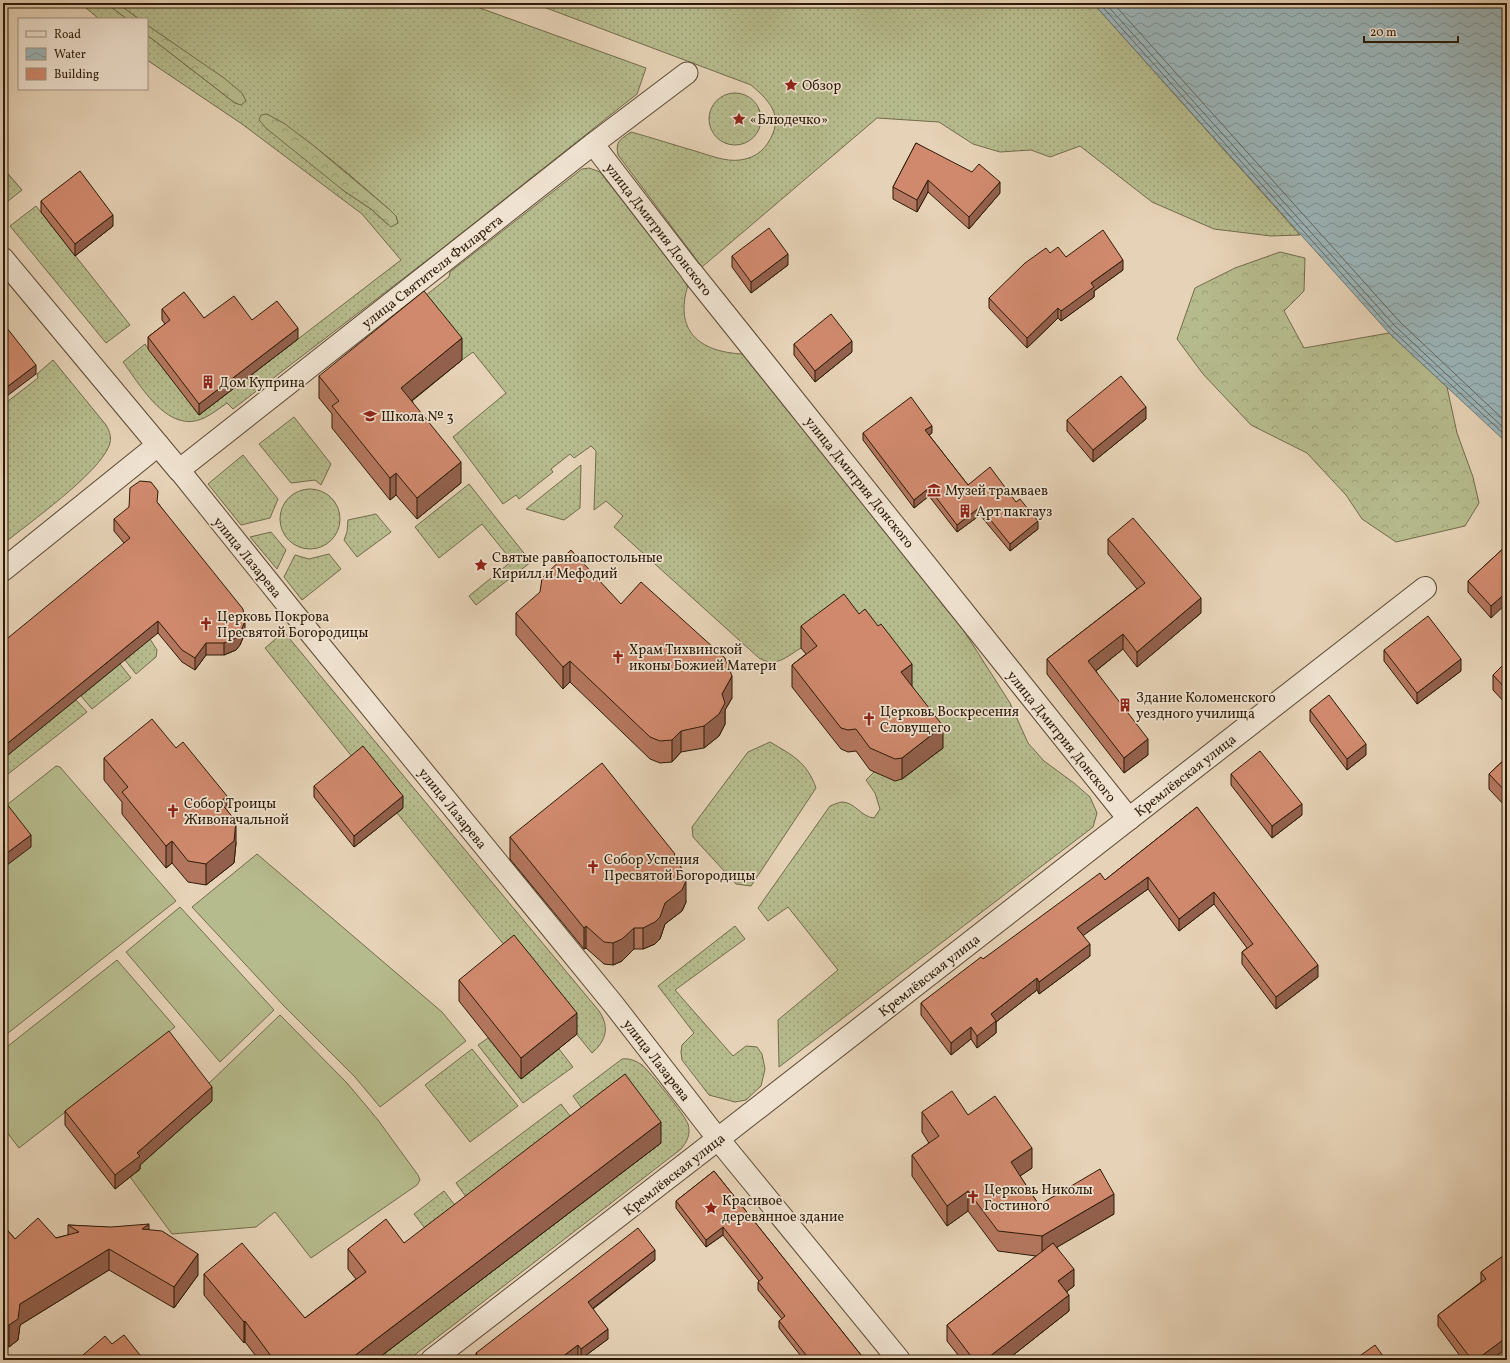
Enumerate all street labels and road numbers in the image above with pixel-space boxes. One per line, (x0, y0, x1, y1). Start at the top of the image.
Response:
street label: улица Дмитрия Донского (600, 159, 716, 300)
street label: улица Святителя Филарета (358, 211, 508, 333)
street label: улица Дмитрия Донского (800, 413, 918, 553)
street label: улица Лазарева (208, 513, 286, 603)
street label: улица Дмитрия Донского (1002, 667, 1120, 807)
street label: Кремлёвская улица (1131, 730, 1241, 822)
street label: улица Лазарева (413, 764, 491, 854)
street label: Кремлёвская улица (875, 930, 985, 1022)
street label: улица Лазарева (618, 1016, 694, 1106)
street label: Кремлёвская улица (620, 1129, 730, 1221)

